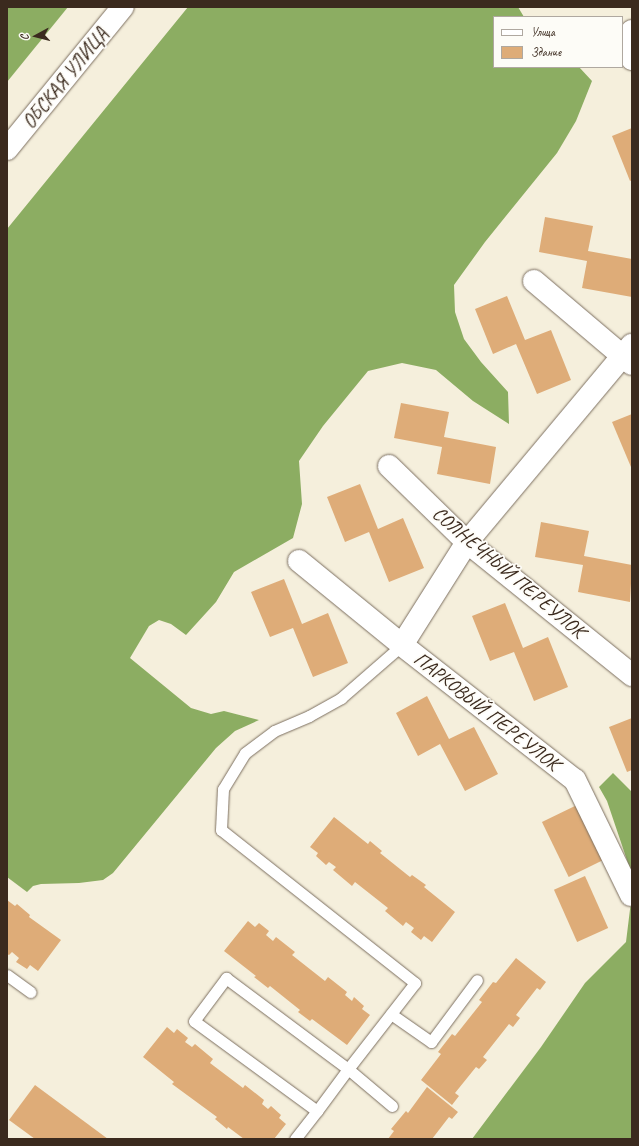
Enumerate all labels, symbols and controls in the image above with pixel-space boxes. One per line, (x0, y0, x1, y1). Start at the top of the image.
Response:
north arrow (16, 16, 56, 56)
legend (493, 16, 623, 68)
street label: ОБСКАЯ УЛИЦА (17, 23, 113, 133)
text: Улица (531, 24, 555, 40)
text: Здание (531, 44, 561, 60)
street label: СОЛНЕЧНЫЙ ПЕРЕУЛОК (428, 501, 590, 643)
street label: ПАРКОВЫЙ ПЕРЕУЛОК (409, 647, 565, 775)

